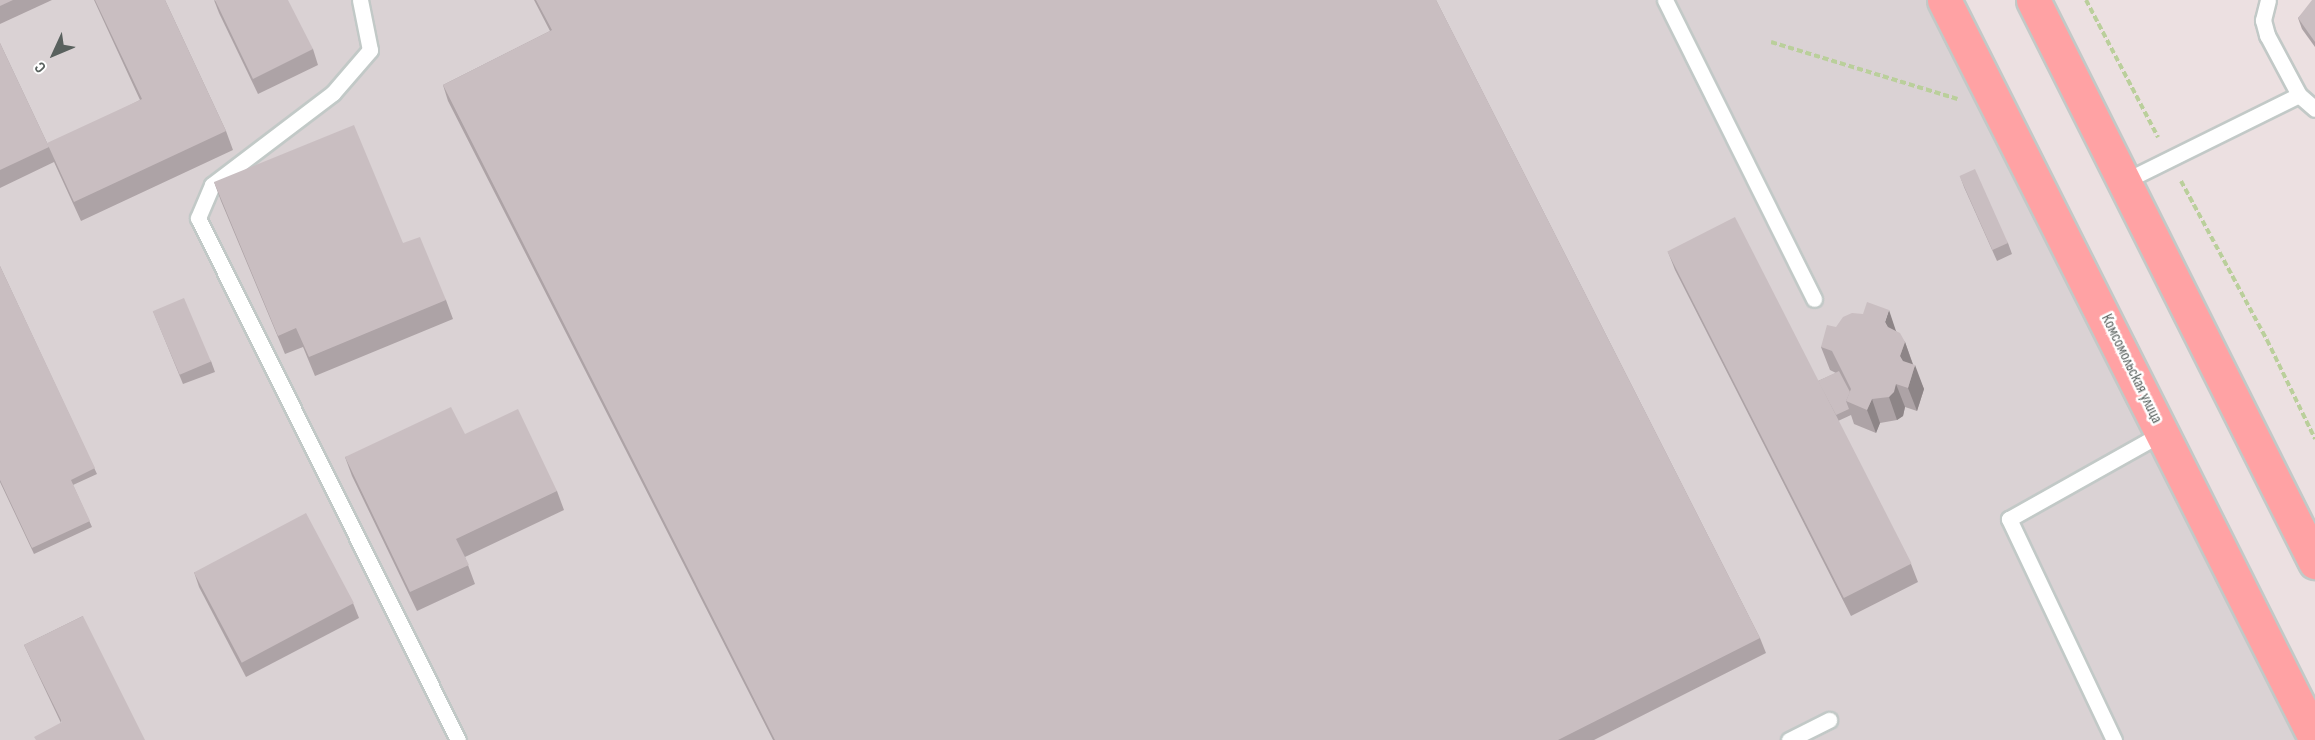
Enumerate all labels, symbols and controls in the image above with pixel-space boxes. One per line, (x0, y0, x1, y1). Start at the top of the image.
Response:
north arrow (24, 24, 84, 84)
text: С (31, 57, 50, 76)
street label: Комсомольская улица (2096, 311, 2166, 427)

